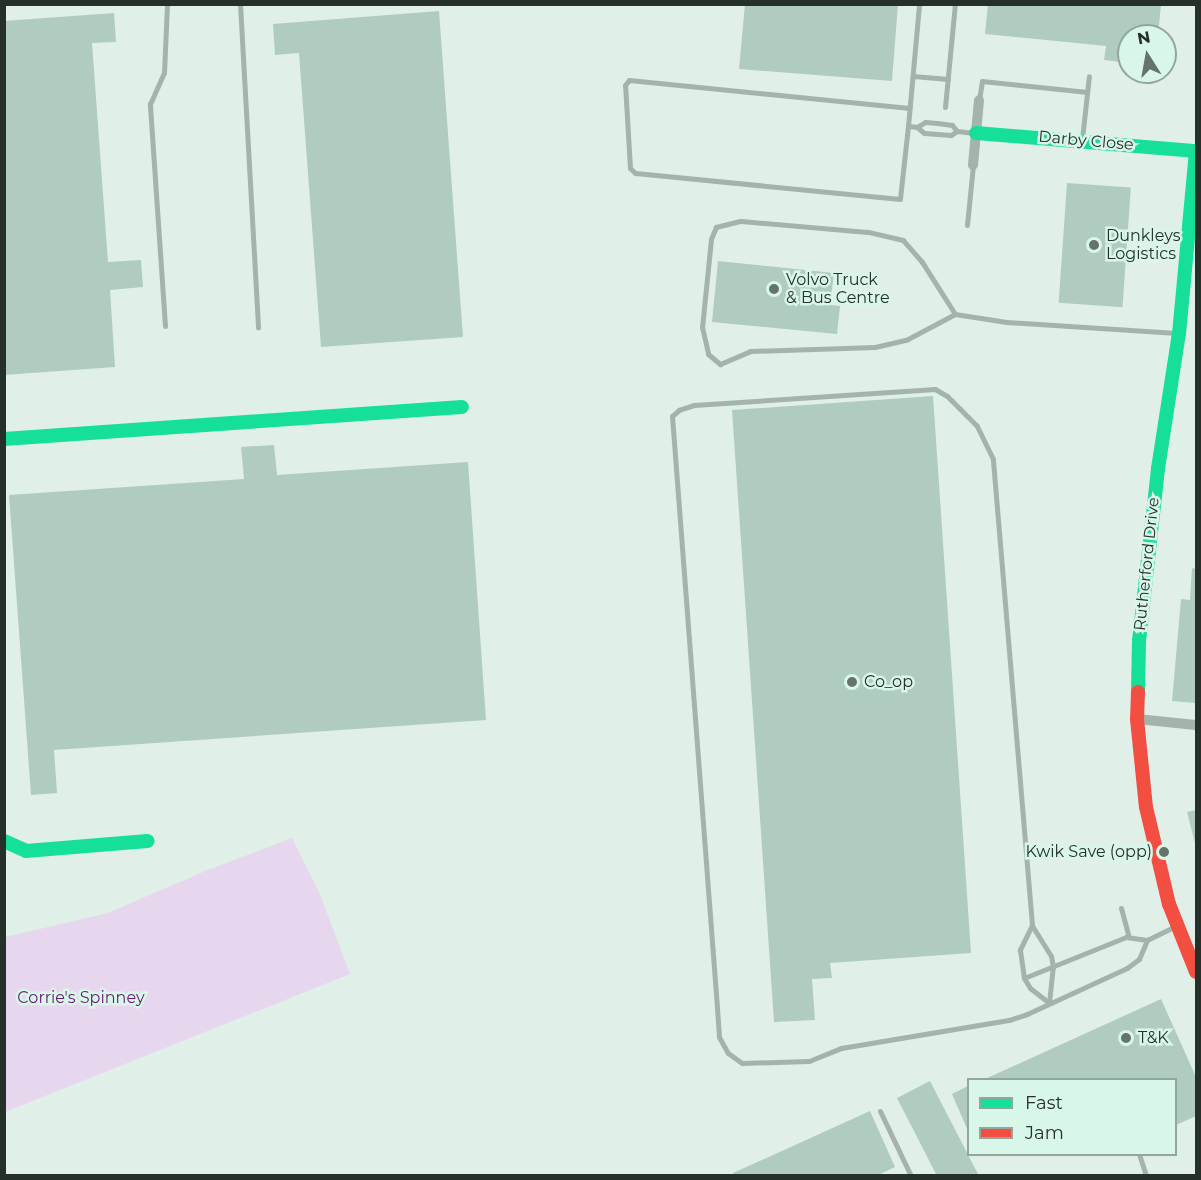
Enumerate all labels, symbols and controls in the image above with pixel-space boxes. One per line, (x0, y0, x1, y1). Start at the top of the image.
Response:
north arrow (1117, 24, 1177, 84)
text: N (1136, 27, 1152, 48)
street label: Darby Close (1038, 127, 1134, 155)
place label: Dunkleys Logistics (1106, 226, 1181, 264)
marker: Dunkleys Logistics (1087, 238, 1101, 252)
place label: Volvo Truck & Bus Centre (786, 270, 890, 308)
marker: Volvo Truck & Bus Centre (767, 282, 781, 296)
street label: Rutherford Drive (1130, 496, 1164, 632)
place label: Co_op (864, 672, 913, 692)
marker: Co_op (845, 675, 859, 689)
place label: Kwik Save (opp) (1025, 842, 1152, 862)
marker: Kwik Save (opp) (1157, 845, 1171, 859)
park label: Corrie's Spinney (17, 988, 145, 1008)
place label: T&K (1138, 1028, 1169, 1048)
marker: T&K (1119, 1031, 1133, 1045)
legend (967, 1078, 1177, 1156)
text: Fast (1025, 1092, 1063, 1114)
text: Jam (1025, 1122, 1064, 1144)

